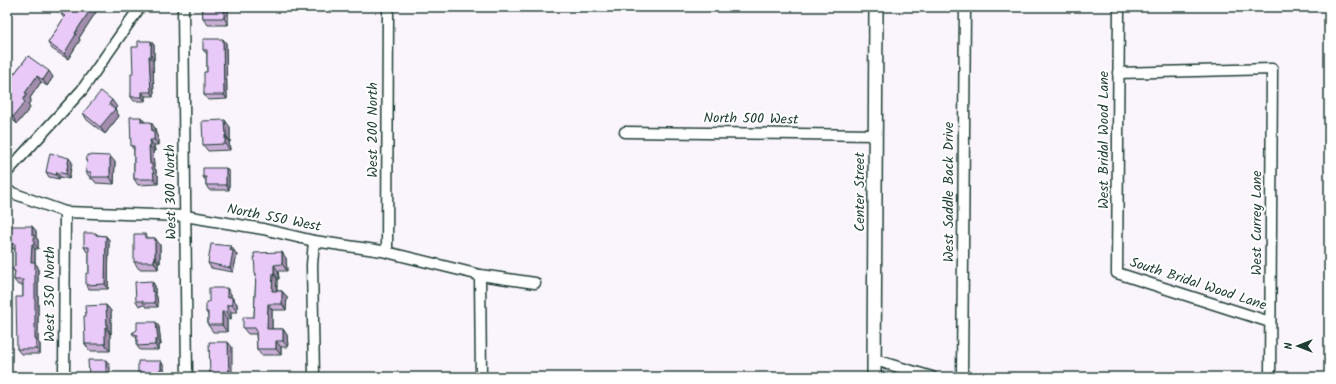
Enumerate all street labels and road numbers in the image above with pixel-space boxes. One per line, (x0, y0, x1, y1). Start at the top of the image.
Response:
street label: West Bridal Wood Lane (1093, 70, 1115, 209)
street label: West 200 North (362, 82, 384, 178)
street label: North 500 West (703, 107, 799, 131)
street label: West Saddle Back Drive (938, 121, 960, 262)
street label: West 300 North (159, 144, 183, 240)
street label: Center Street (849, 152, 871, 232)
street label: West Currey Lane (1246, 170, 1268, 276)
street label: North 550 West (225, 198, 323, 238)
street label: West 350 North (39, 246, 61, 342)
street label: South Bridal Wood Lane (1127, 251, 1270, 317)

